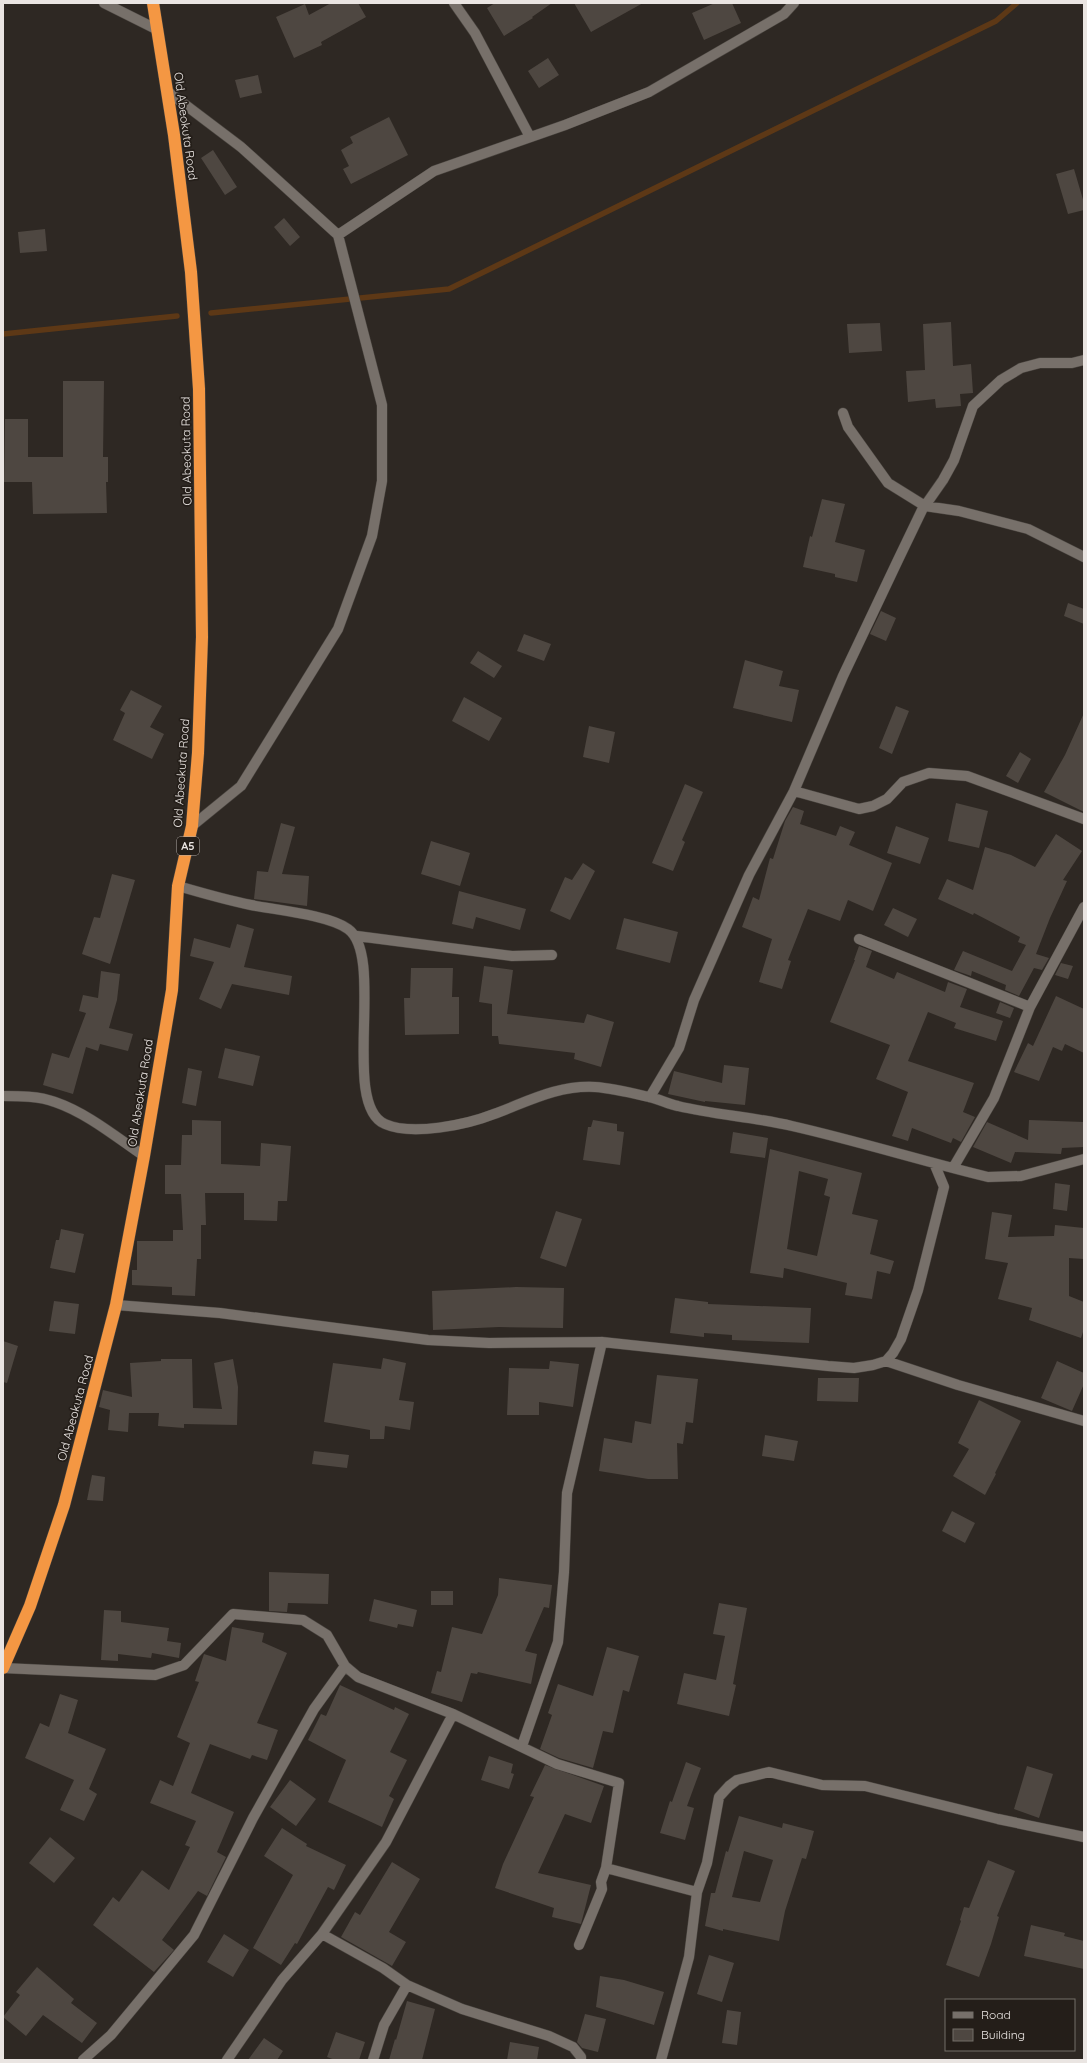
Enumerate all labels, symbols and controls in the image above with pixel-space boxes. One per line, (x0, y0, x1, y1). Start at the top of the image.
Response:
street label: Old Abeokuta Road (171, 71, 201, 181)
street label: Old Abeokuta Road (178, 396, 194, 506)
street label: Old Abeokuta Road (170, 718, 192, 828)
road number: A5 (177, 837, 199, 855)
street label: Old Abeokuta Road (124, 1038, 156, 1148)
street label: Old Abeokuta Road (54, 1353, 96, 1463)
legend (945, 1999, 1075, 2051)
text: Road (981, 2007, 1011, 2022)
text: Building (981, 2027, 1025, 2042)

